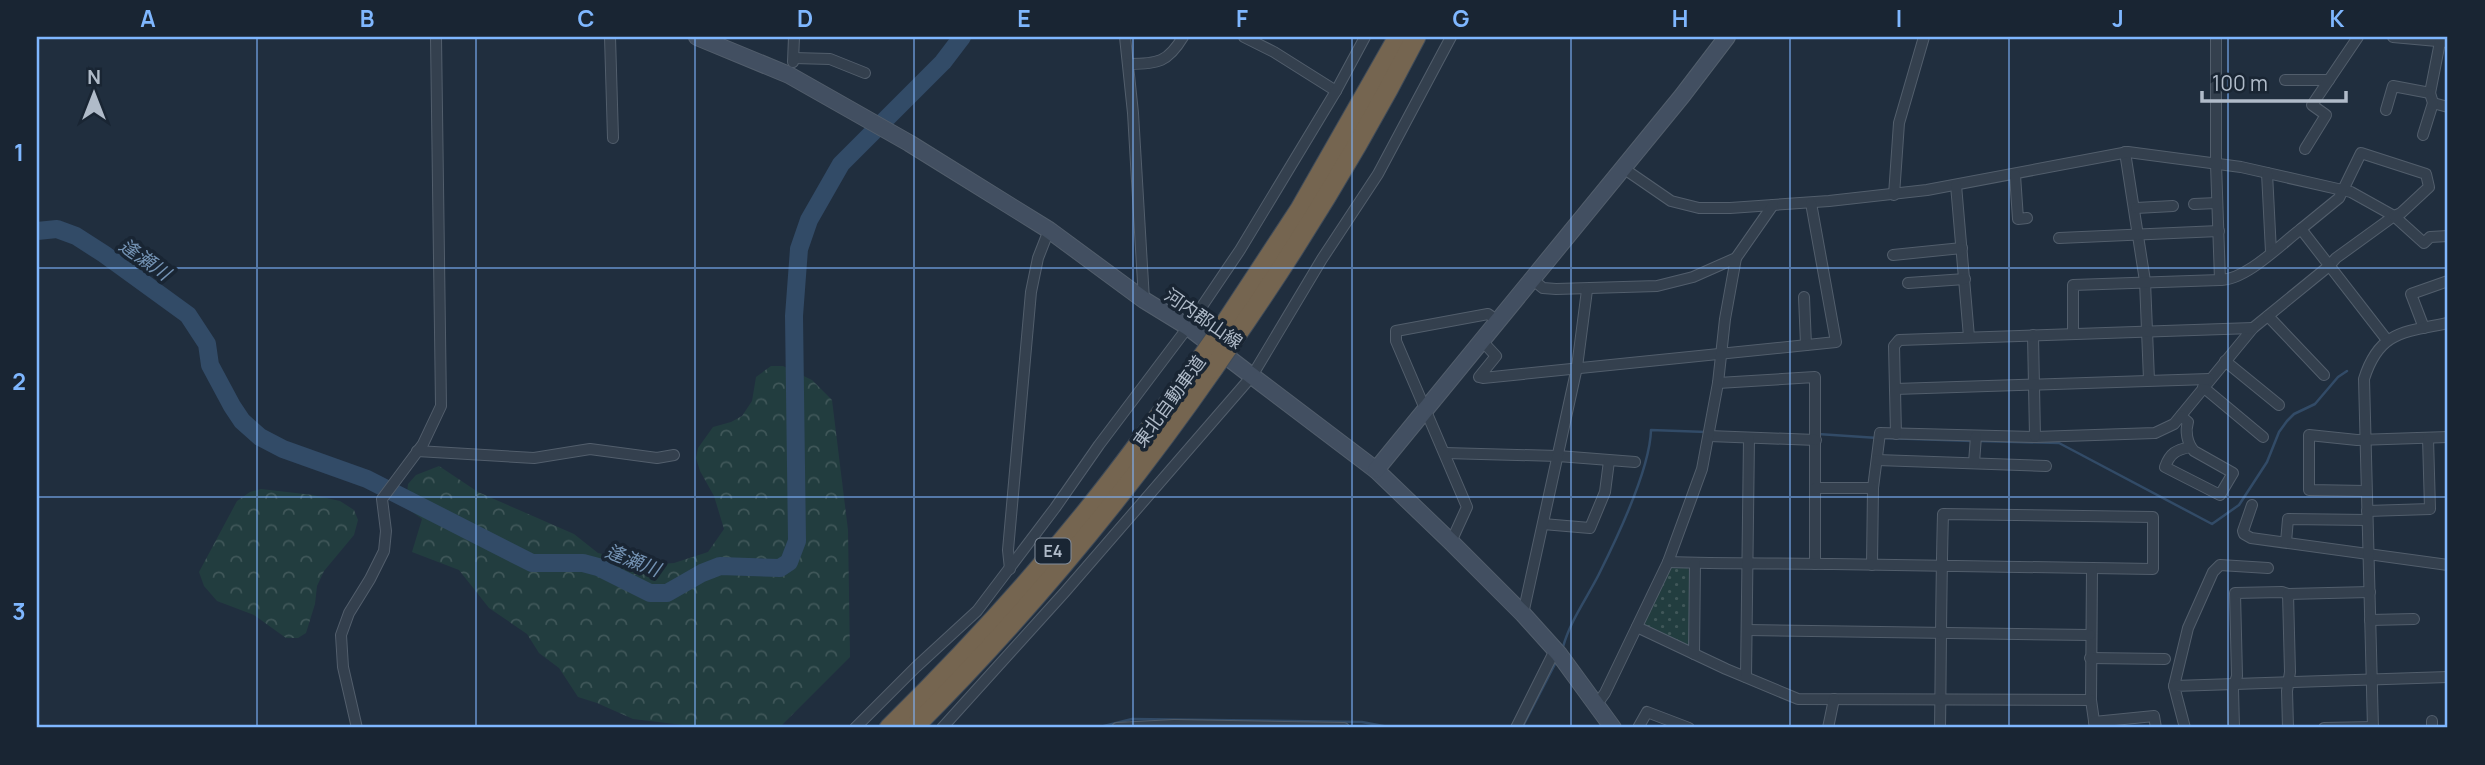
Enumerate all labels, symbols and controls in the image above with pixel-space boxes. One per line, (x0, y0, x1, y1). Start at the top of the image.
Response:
text: A (140, 2, 156, 34)
text: B (360, 2, 374, 34)
text: C (578, 2, 595, 34)
text: D (797, 2, 813, 34)
text: E (1017, 2, 1031, 34)
text: F (1236, 2, 1248, 34)
text: G (1453, 2, 1470, 34)
text: H (1672, 2, 1688, 34)
text: I (1896, 2, 1902, 34)
text: J (2112, 2, 2124, 34)
text: K (2330, 2, 2345, 34)
north arrow (60, 60, 130, 130)
scale bar (2202, 60, 2345, 104)
text: N (87, 64, 101, 90)
text: 100 m (2212, 69, 2268, 97)
text: 1 (14, 136, 24, 168)
water label: 逢瀬川 (114, 232, 177, 287)
street label: 河内郡山線 (1160, 282, 1248, 354)
street label: 東北自動車道 (1128, 350, 1210, 452)
text: 2 (12, 365, 26, 397)
water label: 逢瀬川 (602, 538, 666, 583)
road number: E4 (1036, 538, 1070, 564)
text: 3 (12, 595, 26, 627)

